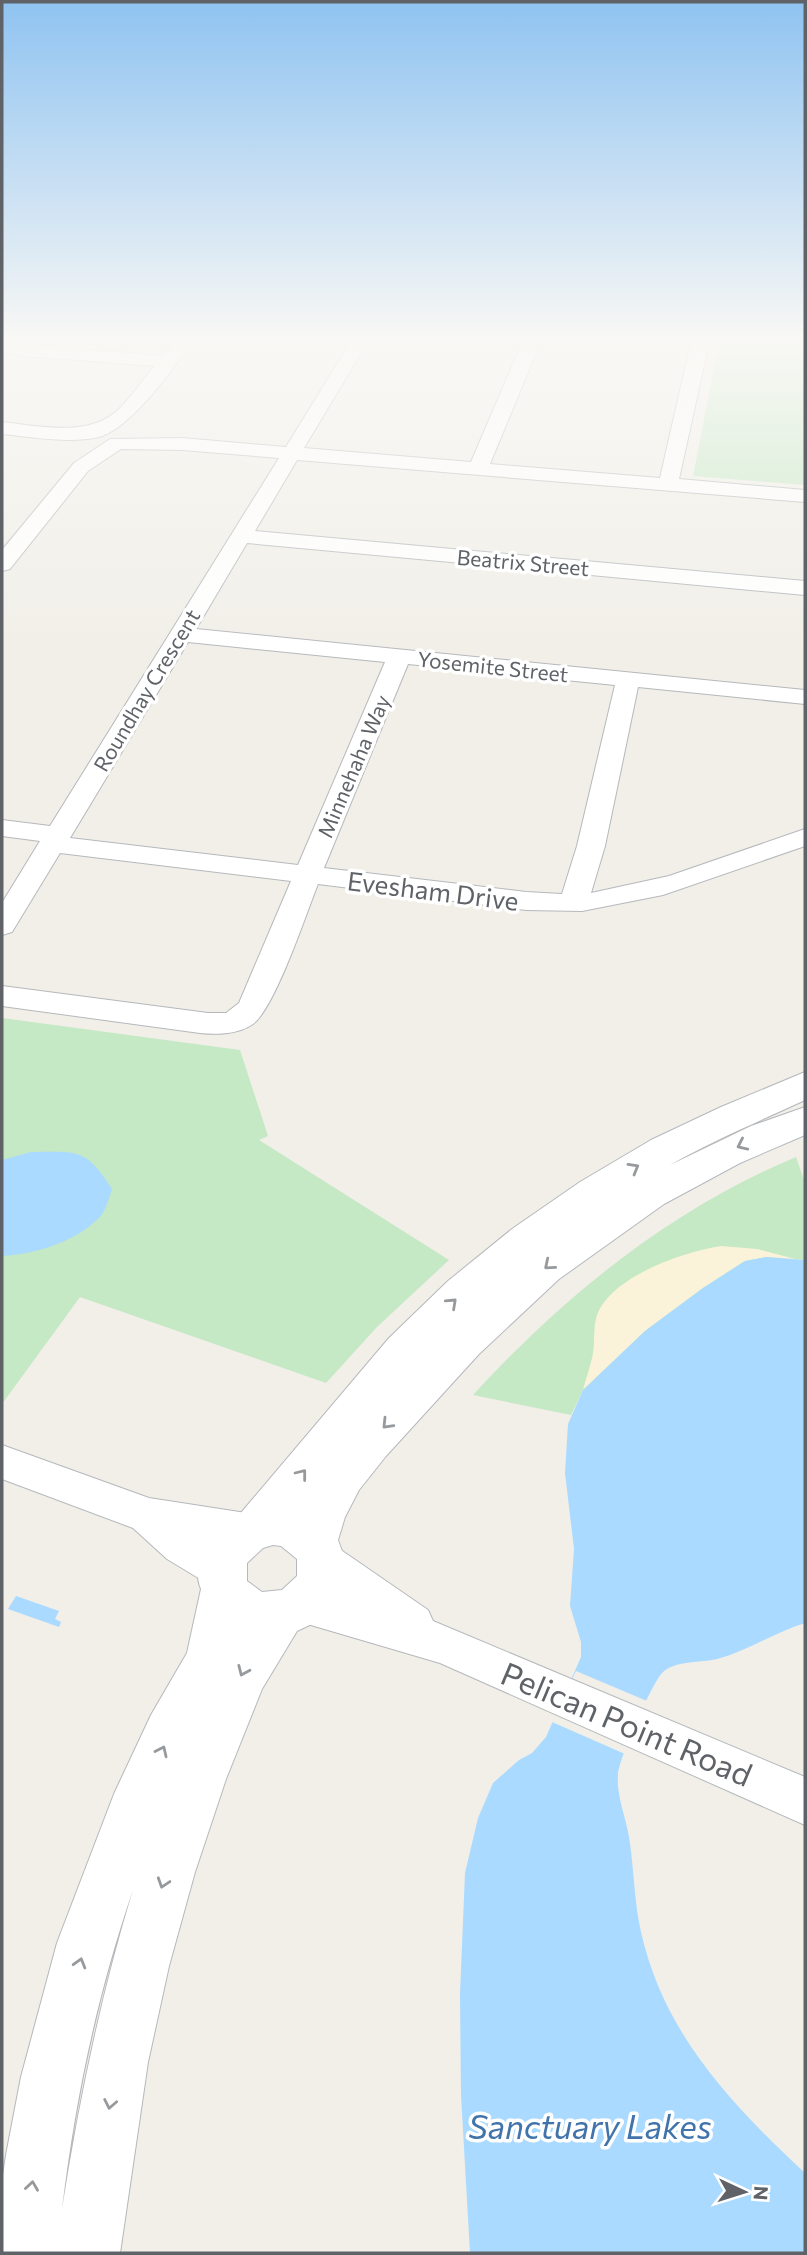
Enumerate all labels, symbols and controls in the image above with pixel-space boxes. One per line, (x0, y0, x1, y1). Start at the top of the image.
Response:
street label: Beatrix Street (456, 544, 590, 580)
street label: Roundhay Crescent (88, 604, 204, 776)
street label: Yosemite Street (416, 646, 570, 686)
street label: Minnehaha Way (312, 691, 394, 841)
street label: Evesham Drive (346, 864, 520, 916)
one-way arrow (737, 1137, 749, 1151)
one-way arrow (626, 1163, 639, 1176)
one-way arrow (544, 1256, 556, 1269)
one-way arrow (444, 1299, 457, 1312)
one-way arrow (382, 1415, 395, 1428)
one-way arrow (294, 1470, 307, 1482)
street label: Pelican Point Road (495, 1652, 759, 1794)
one-way arrow (238, 1664, 252, 1676)
one-way arrow (153, 1746, 167, 1758)
one-way arrow (157, 1877, 171, 1889)
one-way arrow (72, 1958, 86, 1970)
one-way arrow (103, 2098, 118, 2110)
water label: Sanctuary Lakes (468, 2105, 712, 2146)
north arrow (709, 2157, 779, 2227)
one-way arrow (25, 2180, 40, 2191)
text: N (749, 2185, 773, 2201)

